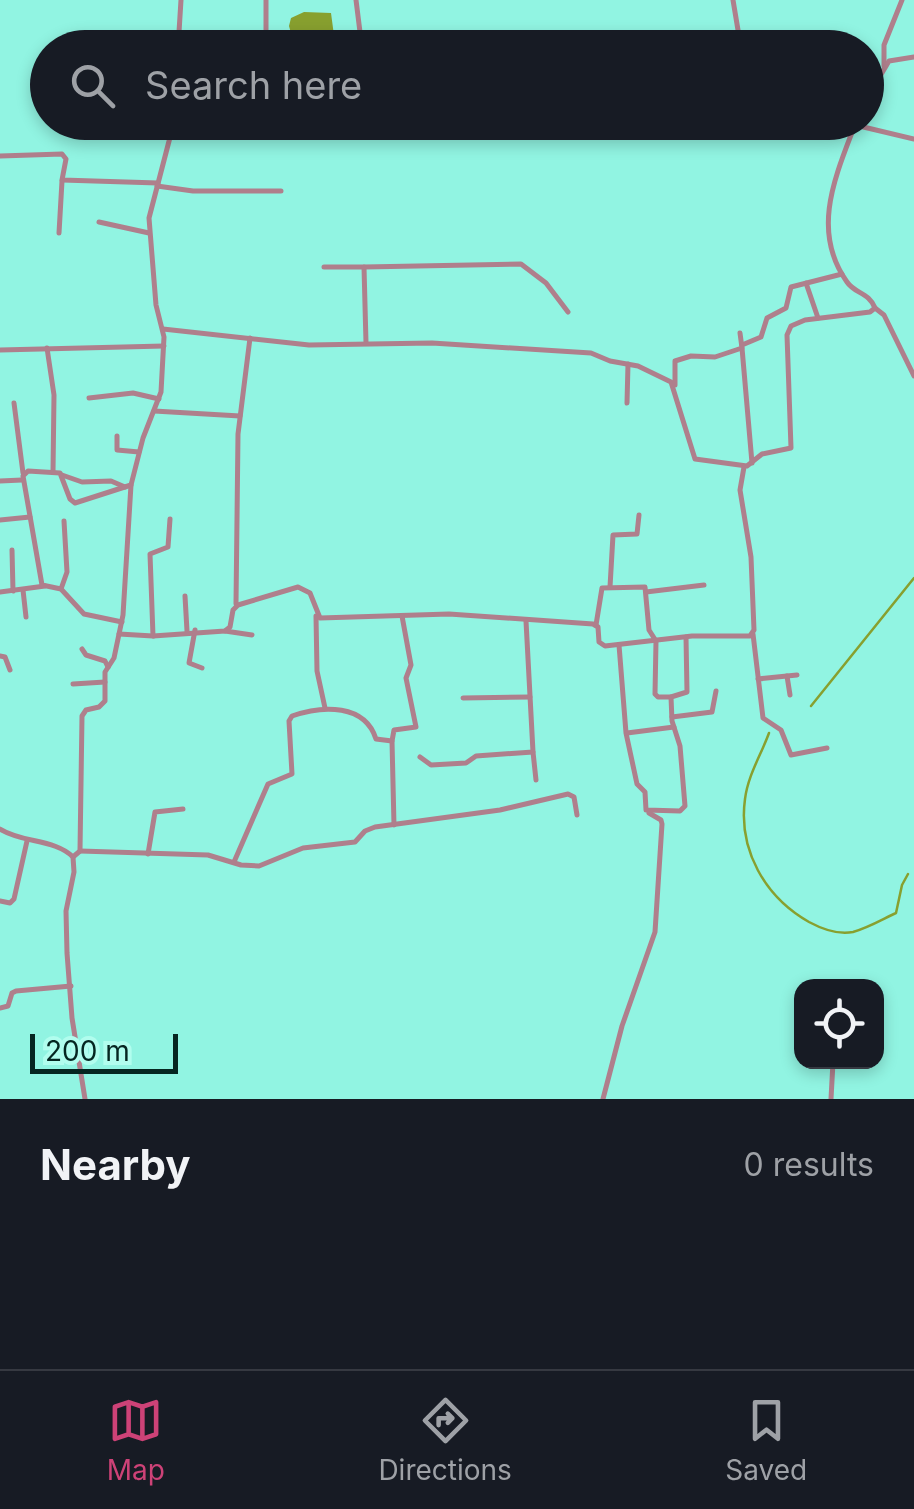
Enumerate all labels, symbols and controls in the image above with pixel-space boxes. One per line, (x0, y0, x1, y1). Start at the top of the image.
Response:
search box (30, 30, 884, 140)
icon: search (65, 58, 120, 113)
text: Search here (145, 62, 362, 108)
map controls (794, 979, 884, 1069)
button: locate (794, 979, 884, 1069)
scale bar (30, 1029, 178, 1074)
text: 200 m (45, 1034, 130, 1068)
text: Nearby (40, 1139, 191, 1190)
text: 0 results (744, 1145, 874, 1184)
tab: Map (107, 1393, 165, 1487)
tab: Directions (378, 1393, 512, 1487)
tab: Saved (725, 1393, 807, 1487)

